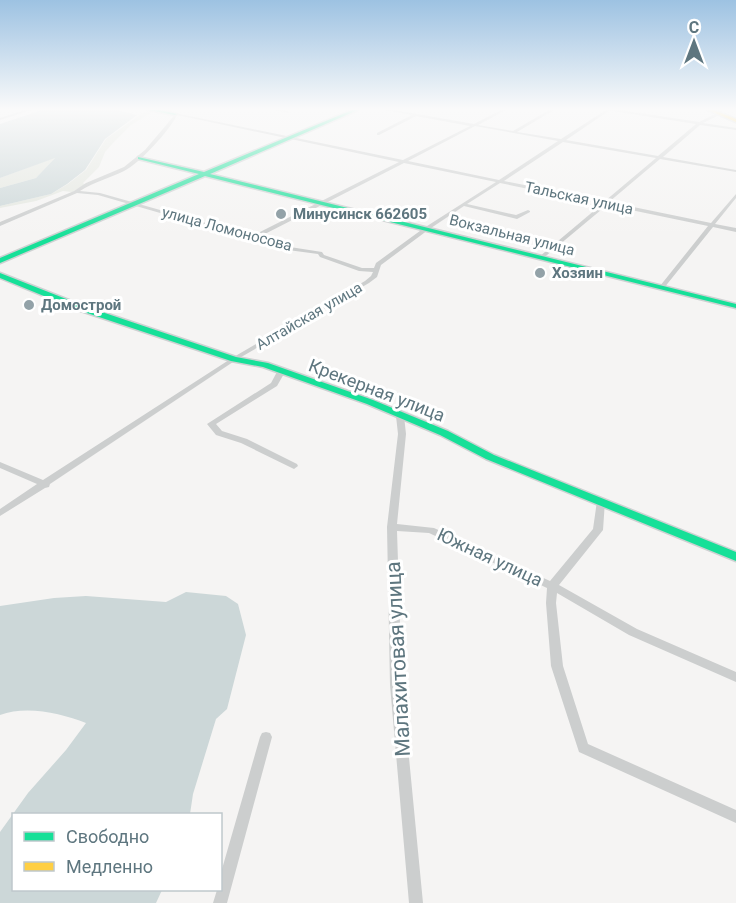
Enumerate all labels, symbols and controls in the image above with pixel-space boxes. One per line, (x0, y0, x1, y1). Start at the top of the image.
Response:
north arrow (664, 12, 724, 72)
text: С (689, 18, 699, 37)
street label: Тальская улица (523, 178, 635, 218)
street label: улица Ломоносова (160, 203, 294, 255)
place label: Минусинск 662605 (293, 205, 427, 223)
marker: Минусинск 662605 (274, 207, 288, 221)
street label: Вокзальная улица (447, 211, 577, 259)
place label: Хозяин (552, 264, 603, 282)
marker: Хозяин (533, 266, 547, 280)
street label: Алтайская улица (253, 278, 365, 354)
place label: Домострой (41, 296, 121, 314)
marker: Домострой (22, 298, 36, 312)
street label: Крекерная улица (306, 354, 448, 426)
street label: Южная улица (434, 523, 546, 591)
street label: Малахитовая улица (381, 561, 415, 757)
legend (12, 813, 222, 891)
text: Свободно (66, 826, 149, 847)
text: Медленно (66, 856, 153, 877)

